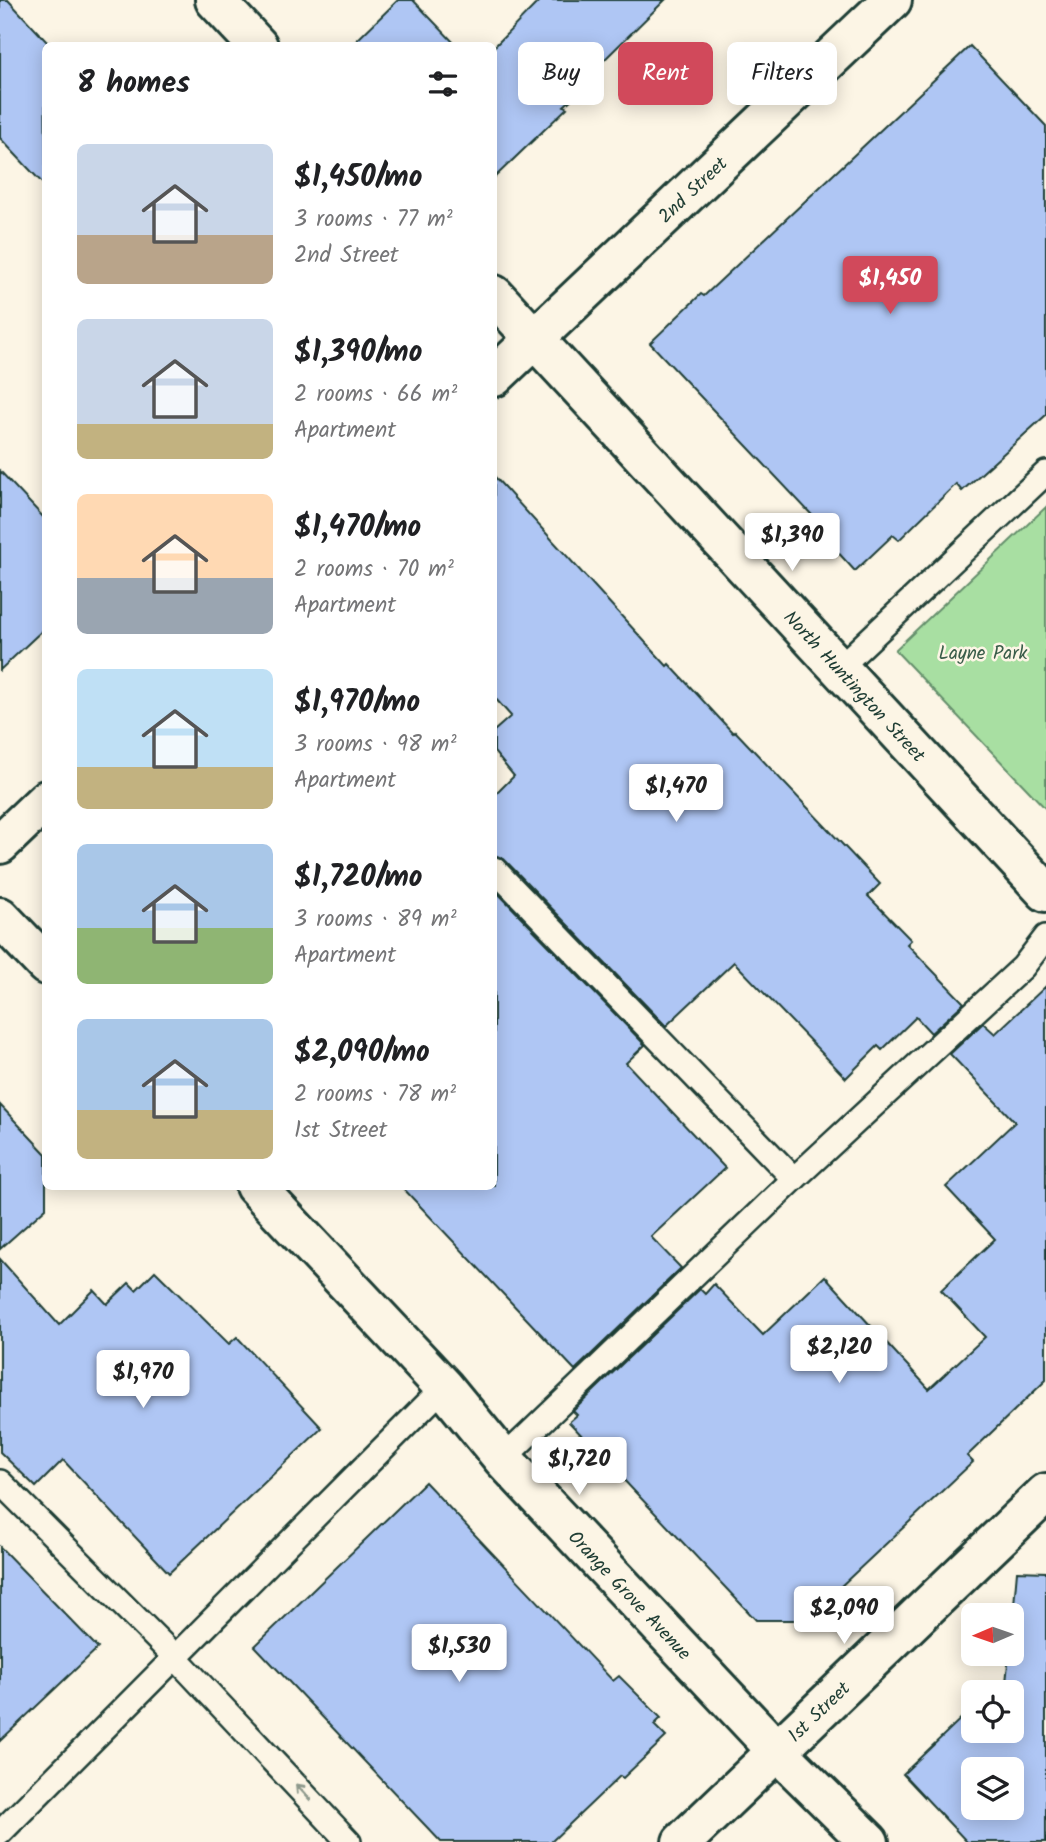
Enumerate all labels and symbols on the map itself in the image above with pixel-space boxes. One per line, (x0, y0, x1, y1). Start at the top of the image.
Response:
street label: 2nd Street (652, 150, 736, 231)
pin: $1,450 (833, 256, 947, 316)
pin: $1,390 (735, 514, 849, 573)
street label: North Huntington Street (775, 604, 932, 770)
park label: Layne Park (939, 639, 1028, 669)
pin: $1,470 (619, 764, 733, 824)
pin: $2,120 (782, 1326, 896, 1385)
pin: $1,970 (86, 1350, 200, 1410)
pin: $1,720 (522, 1438, 636, 1497)
street label: Orange Grove Avenue (560, 1524, 698, 1668)
pin: $2,090 (787, 1586, 901, 1646)
north arrow (961, 1603, 1024, 1666)
pin: $1,530 (402, 1624, 516, 1684)
street label: 1st Street (782, 1675, 859, 1750)
one-way arrow (294, 1784, 311, 1801)

